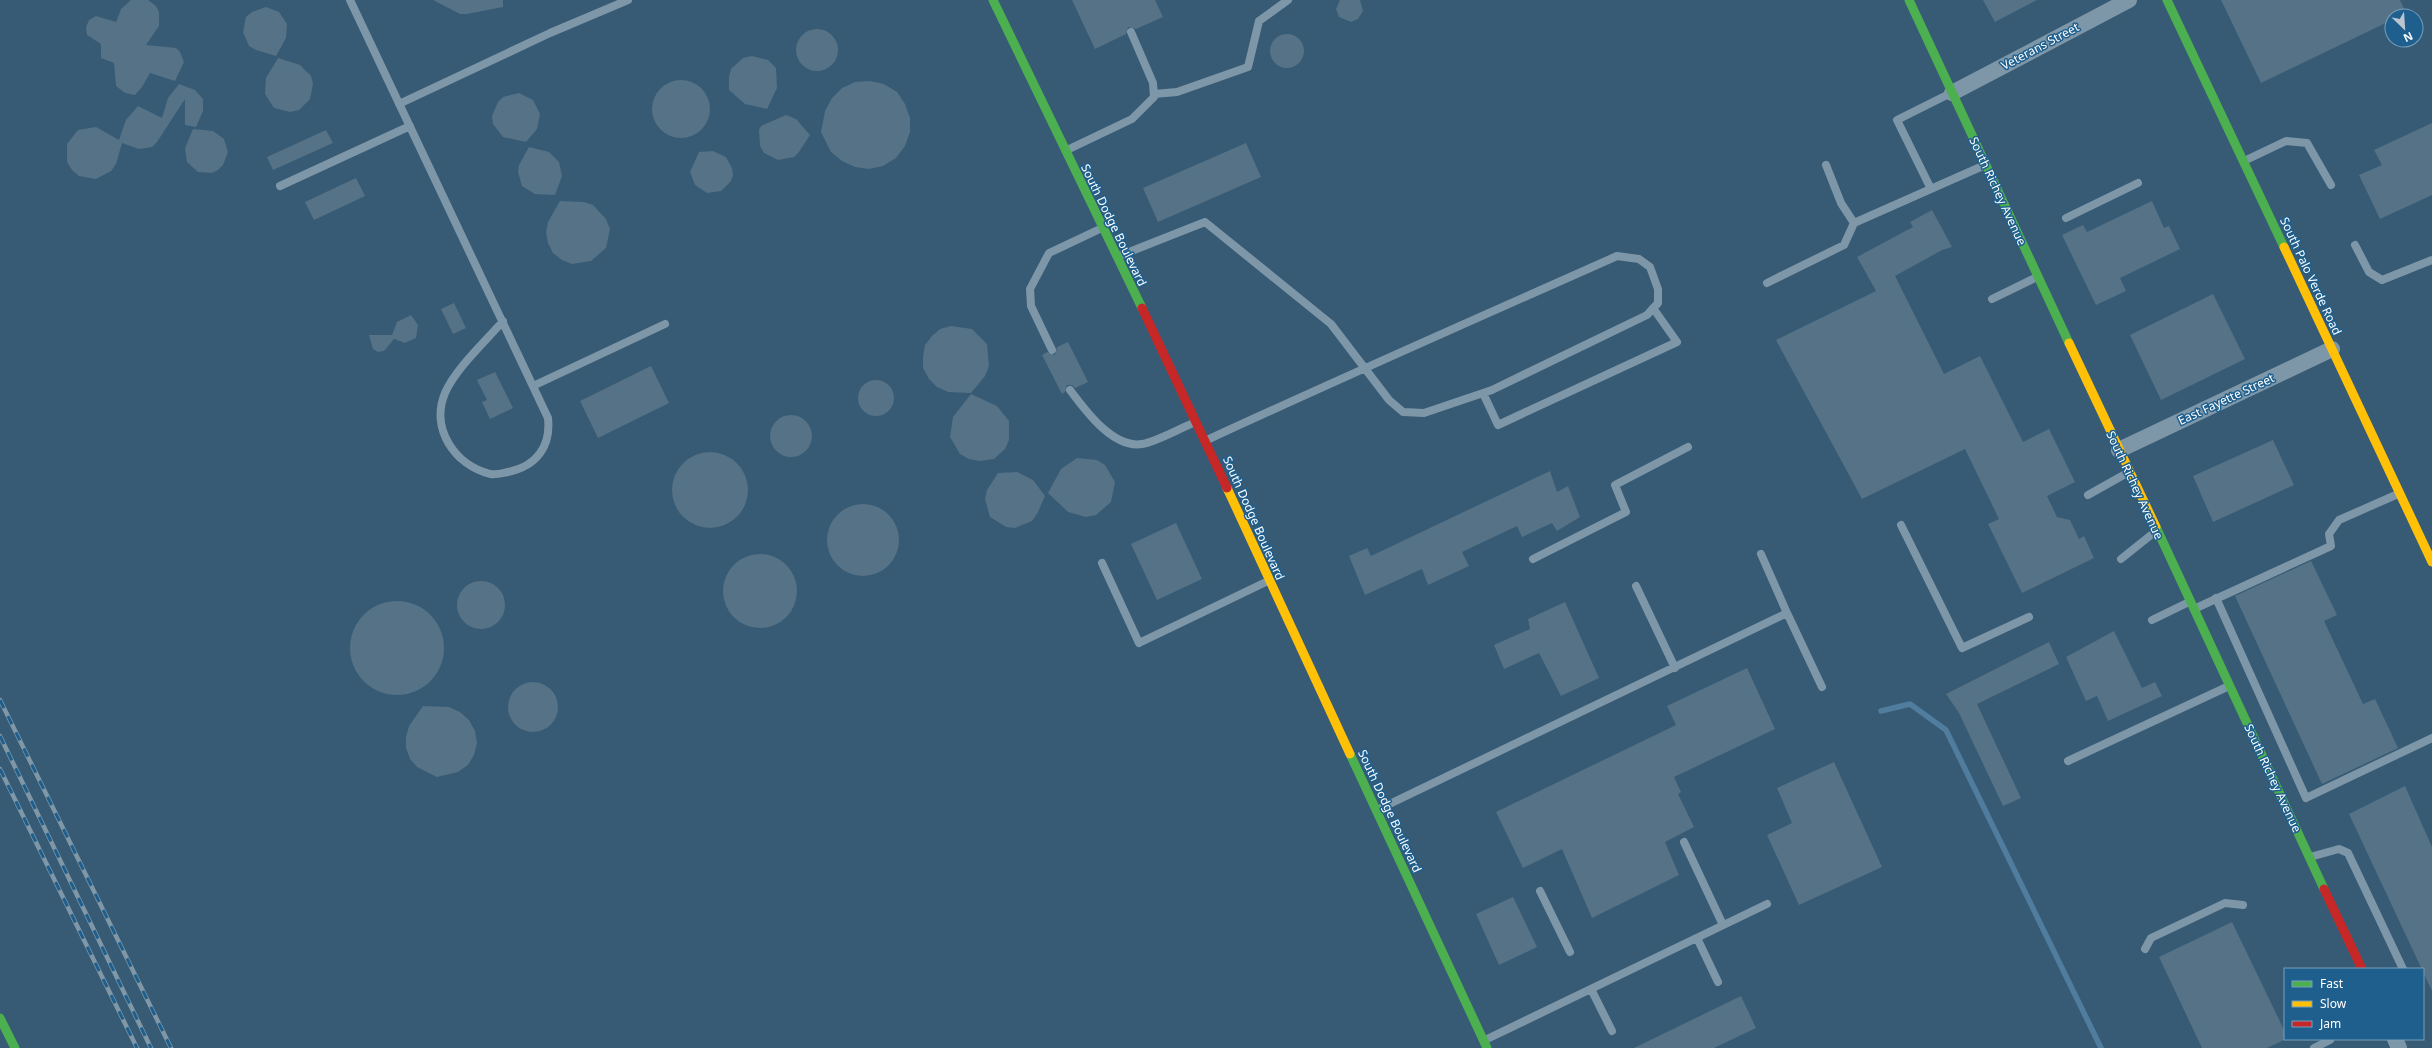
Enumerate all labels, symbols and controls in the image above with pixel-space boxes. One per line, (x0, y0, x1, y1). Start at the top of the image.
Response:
north arrow (2384, 8, 2424, 48)
street label: Veterans Street (1998, 18, 2083, 74)
text: N (2401, 29, 2416, 46)
street label: South Richey Avenue (1965, 134, 2031, 248)
street label: South Dodge Boulevard (1077, 161, 1151, 289)
street label: South Palo Verde Road (2276, 214, 2346, 338)
street label: East Fayette Street (2175, 369, 2278, 429)
street label: South Richey Avenue (2102, 428, 2168, 542)
street label: South Dodge Boulevard (1219, 453, 1289, 583)
street label: South Richey Avenue (2240, 721, 2306, 835)
street label: South Dodge Boulevard (1354, 747, 1426, 875)
legend (2284, 968, 2424, 1040)
text: Fast (2320, 975, 2344, 992)
text: Slow (2320, 995, 2347, 1012)
text: Jam (2319, 1015, 2341, 1032)

